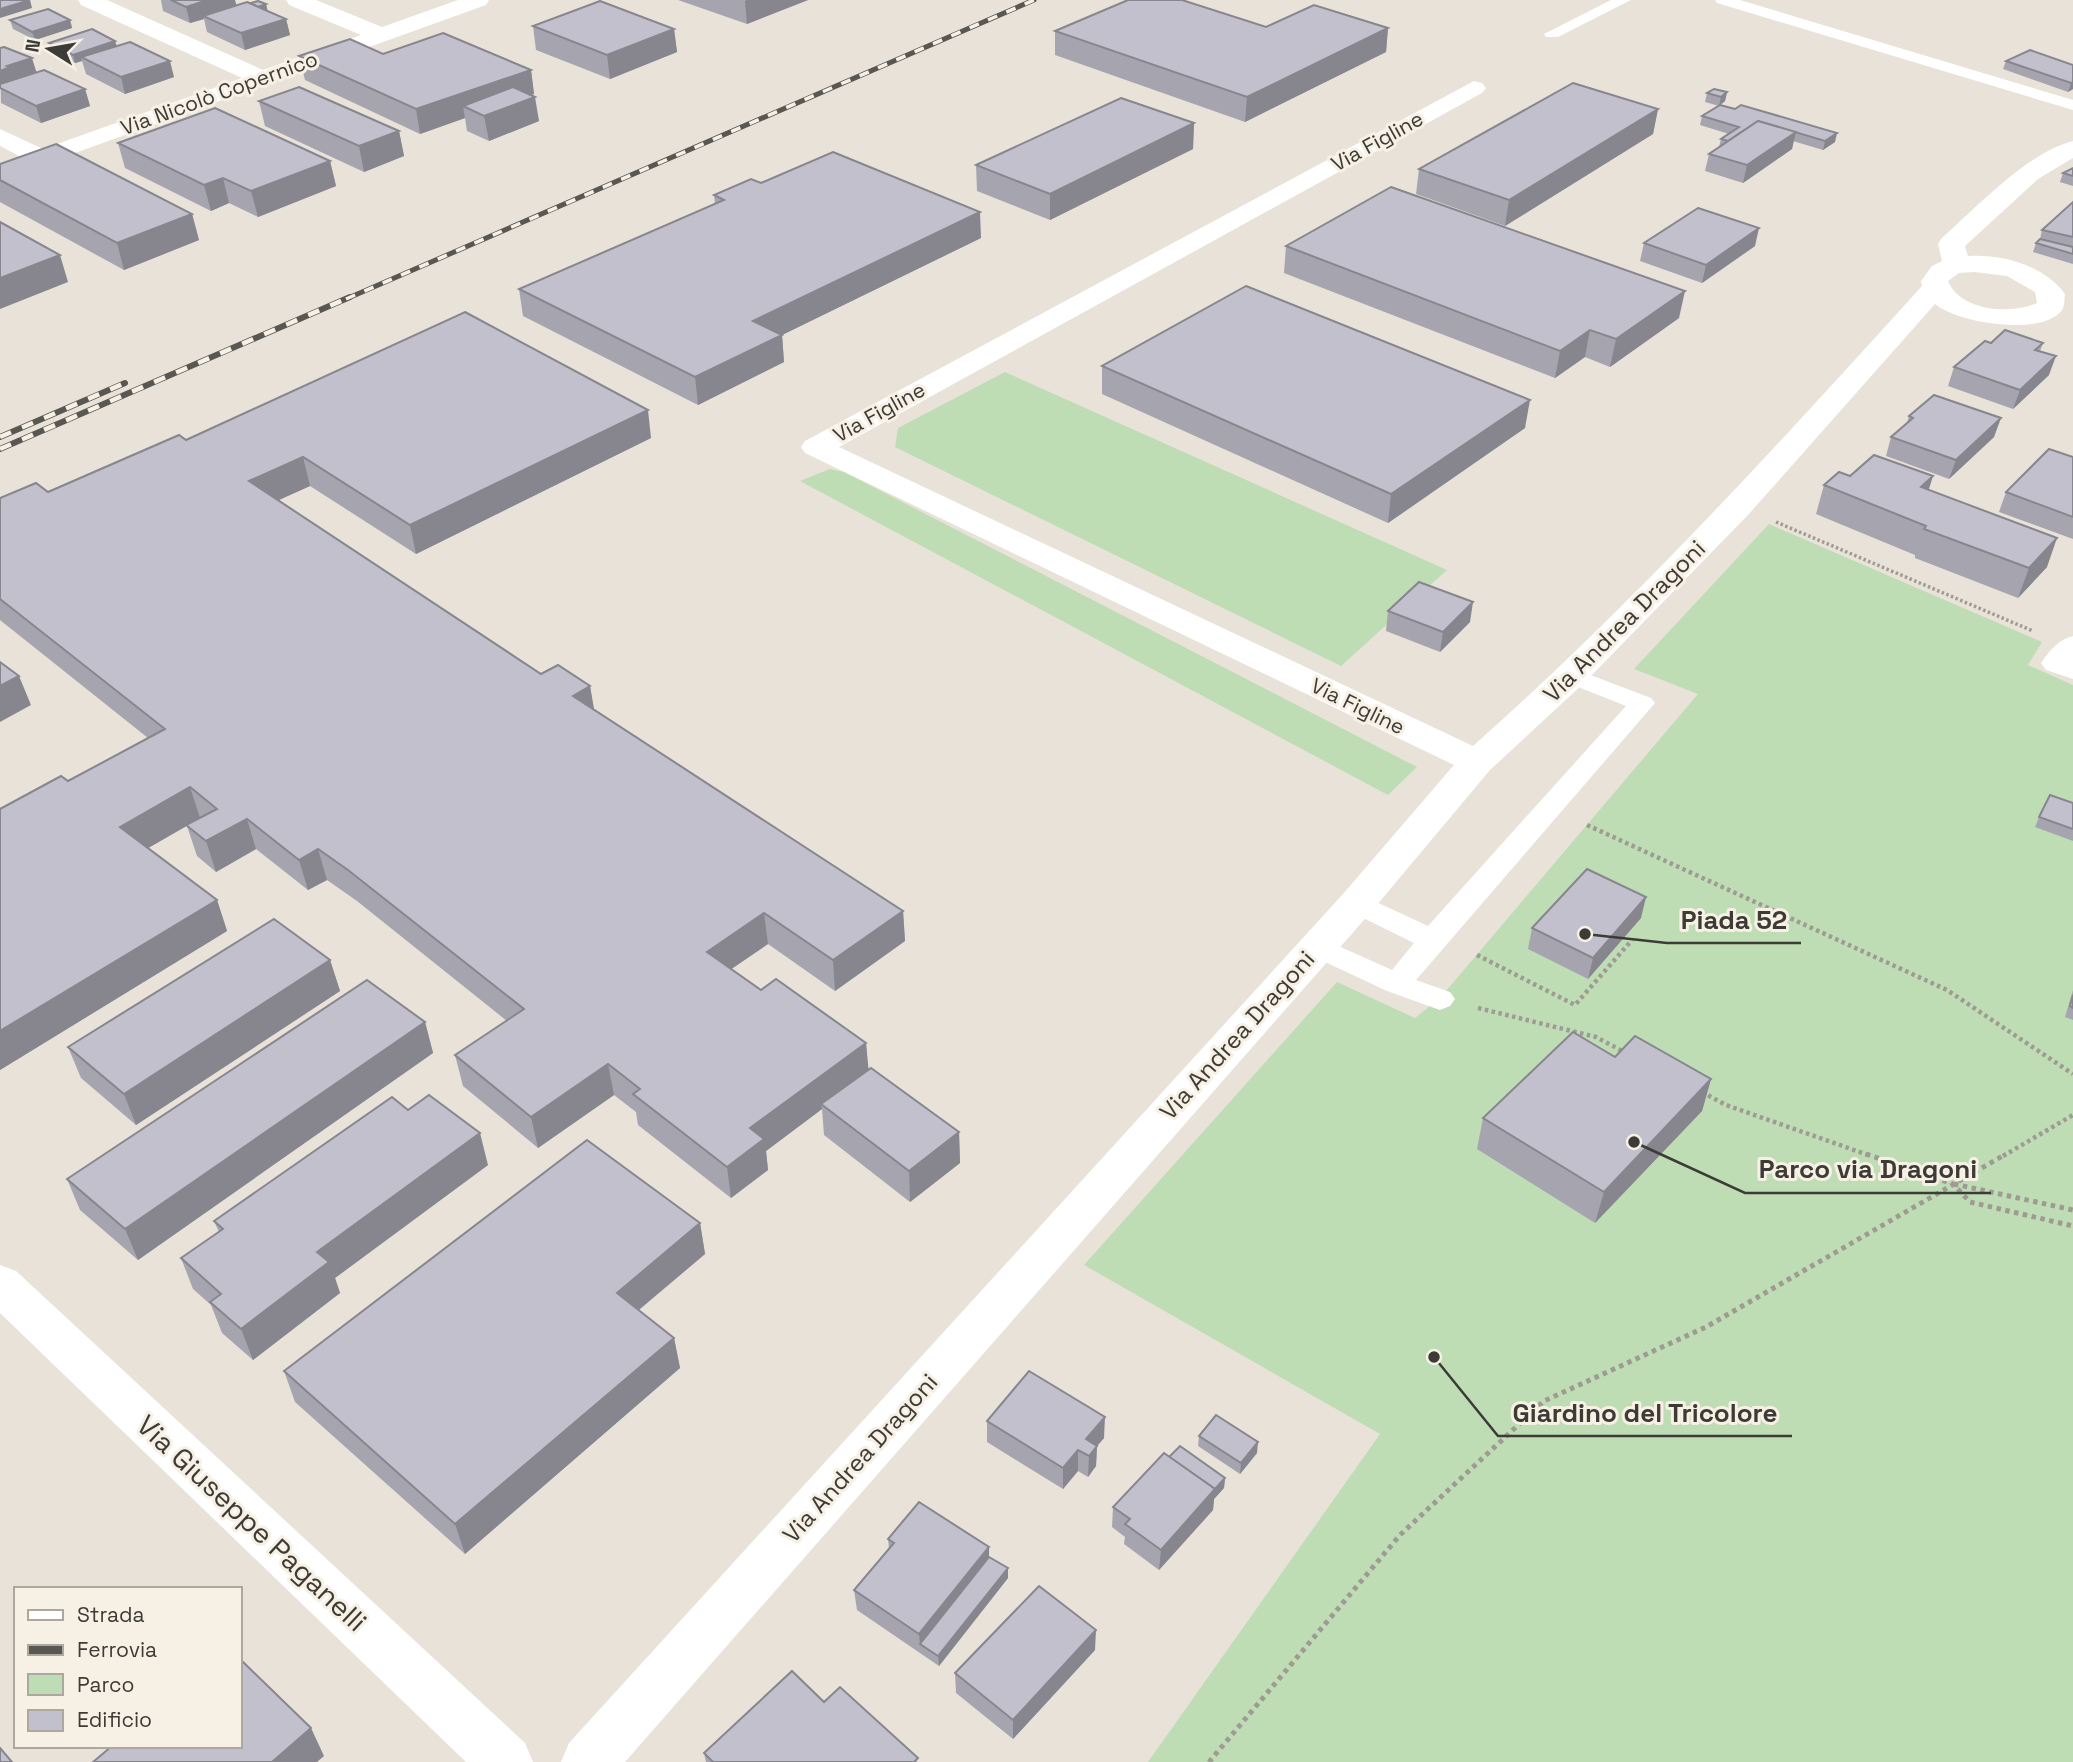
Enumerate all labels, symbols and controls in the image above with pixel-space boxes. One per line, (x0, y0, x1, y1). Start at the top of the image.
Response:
north arrow (14, 14, 84, 84)
text: N (19, 37, 46, 54)
street label: Via Nicolò Copernico (117, 45, 321, 141)
street label: Via Figline (1326, 105, 1428, 177)
street label: Via Figline (828, 376, 930, 448)
street label: Via Andrea Dragoni (1536, 533, 1712, 709)
street label: Via Figline (1307, 672, 1409, 740)
callout: Piada 52 (1667, 896, 1801, 943)
text: Piada 52 (1681, 903, 1787, 937)
street label: Via Andrea Dragoni (1153, 944, 1321, 1126)
callout: Parco via Dragoni (1745, 1146, 1991, 1193)
text: Parco via Dragoni (1759, 1152, 1977, 1186)
street label: Via Andrea Dragoni (776, 1367, 944, 1549)
callout: Giardino del Tricolore (1498, 1389, 1792, 1436)
text: Giardino del Tricolore (1513, 1396, 1777, 1430)
street label: Via Giuseppe Paganelli (129, 1407, 375, 1639)
legend (14, 1587, 242, 1748)
text: Strada (77, 1601, 144, 1628)
text: Ferrovia (77, 1636, 157, 1663)
text: Parco (77, 1671, 135, 1698)
text: Edificio (77, 1706, 152, 1733)

